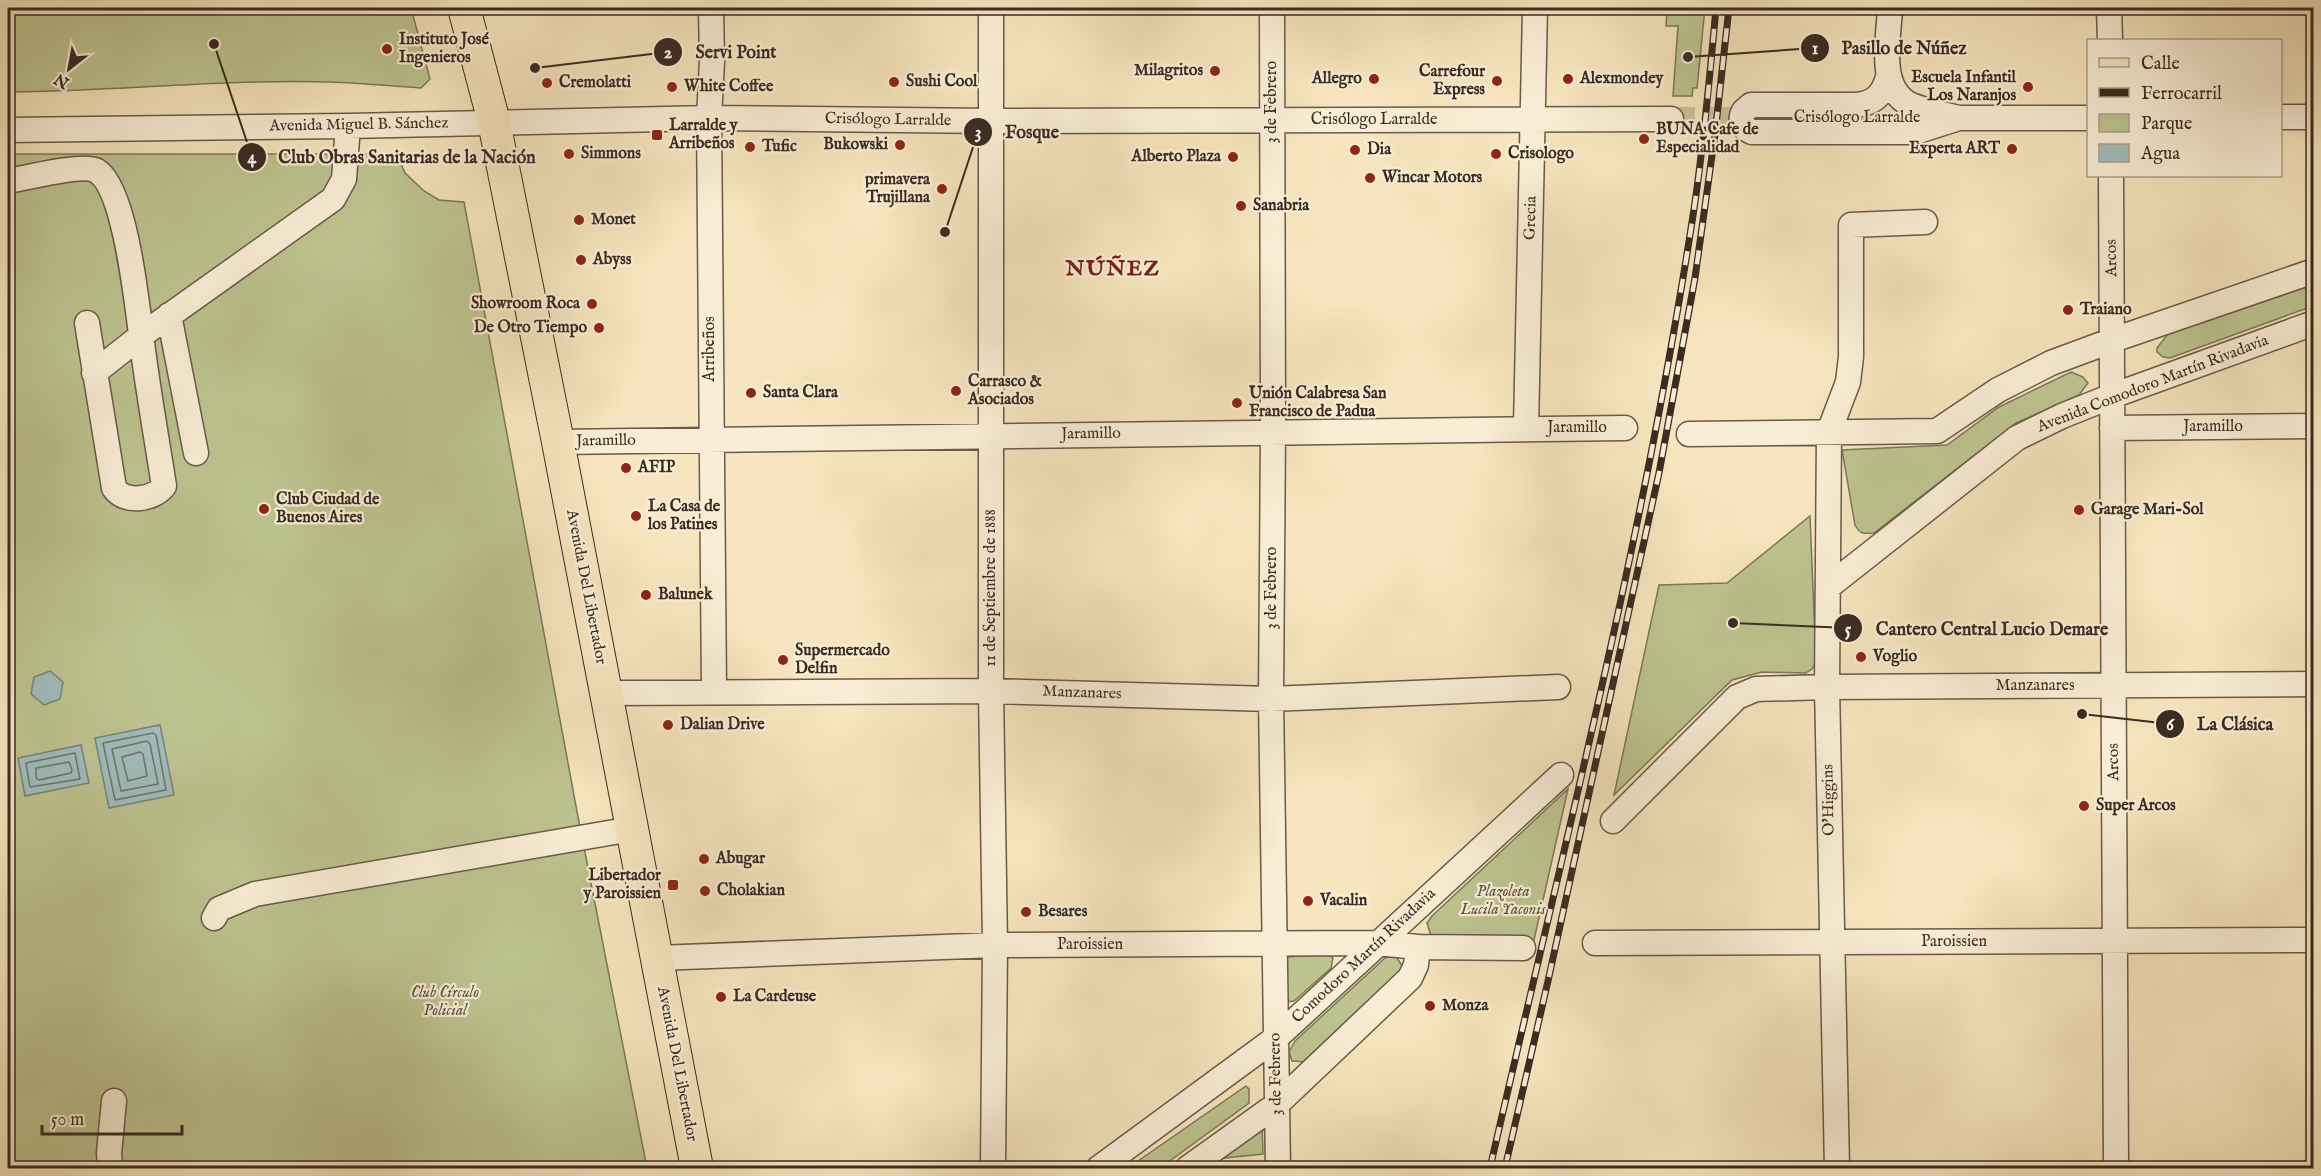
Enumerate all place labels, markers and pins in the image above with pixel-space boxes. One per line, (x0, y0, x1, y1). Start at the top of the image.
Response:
place label: Instituto José Ingenieros (399, 30, 489, 68)
callout: Pasillo de Núñez (1800, 30, 1979, 66)
callout: Servi Point (653, 34, 788, 70)
marker: Instituto José Ingenieros (380, 42, 394, 56)
place label: Milagritos (1134, 61, 1203, 81)
place label: Carrefour Express (1419, 62, 1485, 100)
marker: Milagritos (1208, 64, 1222, 78)
place label: Escuela Infantil Los Naranjos (1911, 68, 2017, 106)
place label: Allegro (1311, 69, 1362, 89)
place label: Alexmondey (1579, 69, 1665, 89)
place label: Sushi Cool (906, 72, 978, 92)
marker: Allegro (1367, 72, 1381, 86)
marker: Alexmondey (1561, 72, 1575, 86)
place label: Cremolatti (559, 73, 632, 93)
marker: Carrefour Express (1490, 74, 1504, 88)
marker: Sushi Cool (887, 75, 901, 89)
marker: Cremolatti (540, 76, 554, 90)
place label: White Coffee (683, 77, 774, 97)
marker: White Coffee (665, 80, 679, 94)
marker: Escuela Infantil Los Naranjos (2021, 80, 2035, 94)
callout: Fosque (963, 114, 1071, 150)
place label: Larralde y Arribeños (668, 116, 739, 154)
place label: BUNA Cafe de Especialidad (1656, 120, 1759, 158)
marker: Larralde y Arribeños (650, 128, 664, 142)
marker: BUNA Cafe de Especialidad (1637, 132, 1651, 146)
place label: Bukowski (823, 135, 889, 155)
place label: Tufic (761, 137, 797, 157)
marker: Bukowski (893, 138, 907, 152)
callout: Club Obras Sanitarias de la Nación (237, 139, 548, 175)
place label: Experta ART (1909, 139, 2000, 159)
marker: Tufic (743, 140, 757, 154)
place label: Dia (1367, 140, 1392, 160)
marker: Experta ART (2005, 142, 2019, 156)
marker: Dia (1348, 143, 1362, 157)
place label: Simmons (581, 144, 641, 164)
place label: Crisologo (1508, 144, 1574, 164)
marker: Simmons (562, 147, 576, 161)
place label: Alberto Plaza (1131, 147, 1222, 167)
marker: Crisologo (1489, 147, 1503, 161)
marker: Alberto Plaza (1226, 150, 1240, 164)
place label: Wincar Motors (1381, 168, 1483, 188)
place label: primavera Trujillana (864, 170, 931, 208)
marker: Wincar Motors (1363, 171, 1377, 185)
marker: primavera Trujillana (935, 182, 949, 196)
place label: Sanabria (1253, 196, 1310, 216)
marker: Sanabria (1234, 199, 1248, 213)
place label: Monet (591, 210, 636, 230)
marker: Monet (572, 213, 586, 227)
place label: Abyss (592, 250, 632, 270)
marker: Abyss (574, 253, 588, 267)
place label: Showroom Roca (471, 294, 581, 314)
marker: Showroom Roca (585, 297, 599, 311)
place label: Traiano (2079, 300, 2132, 320)
marker: Traiano (2061, 303, 2075, 317)
place label: De Otro Tiempo (474, 318, 587, 338)
marker: De Otro Tiempo (592, 321, 606, 335)
place label: Carrasco & Asociados (967, 372, 1042, 410)
place label: Santa Clara (763, 383, 839, 403)
marker: Carrasco & Asociados (949, 384, 963, 398)
place label: Unión Calabresa San Francisco de Padua (1248, 384, 1387, 422)
marker: Santa Clara (744, 386, 758, 400)
marker: Unión Calabresa San Francisco de Padua (1230, 396, 1244, 410)
place label: AFIP (637, 458, 676, 478)
marker: AFIP (619, 461, 633, 475)
place label: Club Ciudad de Buenos Aires (276, 490, 380, 528)
place label: La Casa de los Patines (647, 497, 721, 535)
place label: Garage Mari-Sol (2091, 500, 2204, 520)
marker: Club Ciudad de Buenos Aires (257, 502, 271, 516)
marker: Garage Mari-Sol (2072, 503, 2086, 517)
marker: La Casa de los Patines (629, 509, 643, 523)
place label: Balunek (658, 585, 713, 605)
marker: Balunek (639, 588, 653, 602)
callout: Cantero Central Lucio Demare (1833, 610, 2120, 646)
place label: Supermercado Delfin (795, 641, 890, 679)
place label: Voglio (1872, 647, 1918, 667)
marker: Voglio (1854, 650, 1868, 664)
marker: Supermercado Delfin (776, 653, 790, 667)
callout: La Clásica (2155, 706, 2286, 742)
place label: Dalian Drive (680, 715, 765, 735)
marker: Dalian Drive (661, 718, 675, 732)
place label: Super Arcos (2096, 796, 2176, 816)
marker: Super Arcos (2077, 799, 2091, 813)
place label: Abugar (715, 849, 765, 869)
marker: Abugar (697, 852, 711, 866)
place label: Libertador y Paroissien (583, 866, 661, 904)
marker: Libertador y Paroissien (666, 878, 680, 892)
place label: Cholakian (717, 881, 786, 901)
marker: Cholakian (698, 884, 712, 898)
place label: Vacalin (1319, 891, 1368, 911)
marker: Vacalin (1301, 894, 1315, 908)
place label: Besares (1038, 902, 1088, 922)
marker: Besares (1019, 905, 1033, 919)
place label: La Cardeuse (733, 987, 817, 1007)
marker: La Cardeuse (714, 990, 728, 1004)
place label: Monza (1442, 996, 1489, 1016)
marker: Monza (1423, 999, 1437, 1013)

